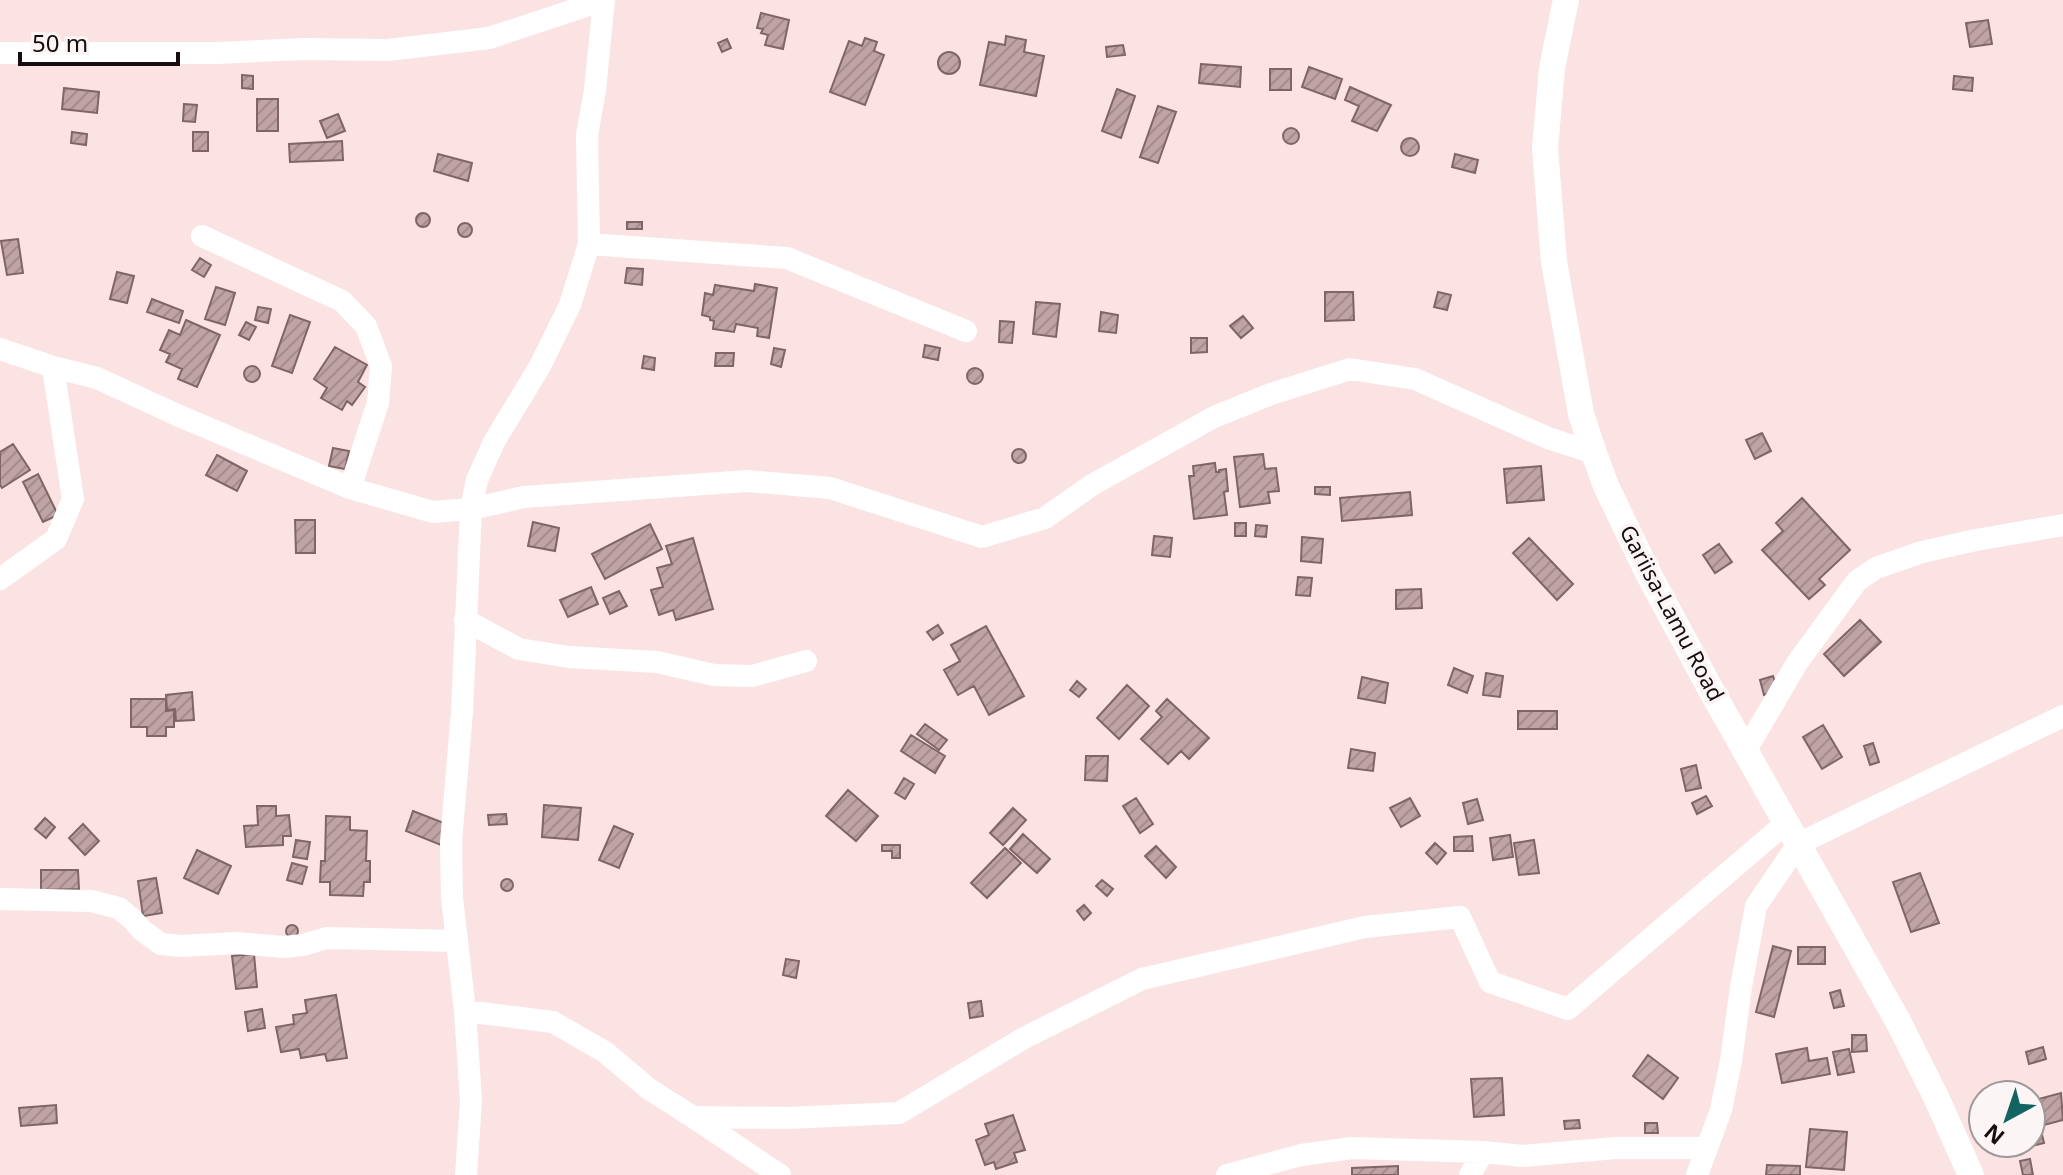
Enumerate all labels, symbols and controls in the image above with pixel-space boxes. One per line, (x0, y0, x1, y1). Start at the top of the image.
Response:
scale bar (20, 16, 178, 66)
text: 50 m (32, 26, 88, 59)
street label: Gariisa-Lamu Road (1614, 519, 1732, 706)
north arrow (1967, 1079, 2047, 1159)
text: N (1977, 1118, 2010, 1152)

